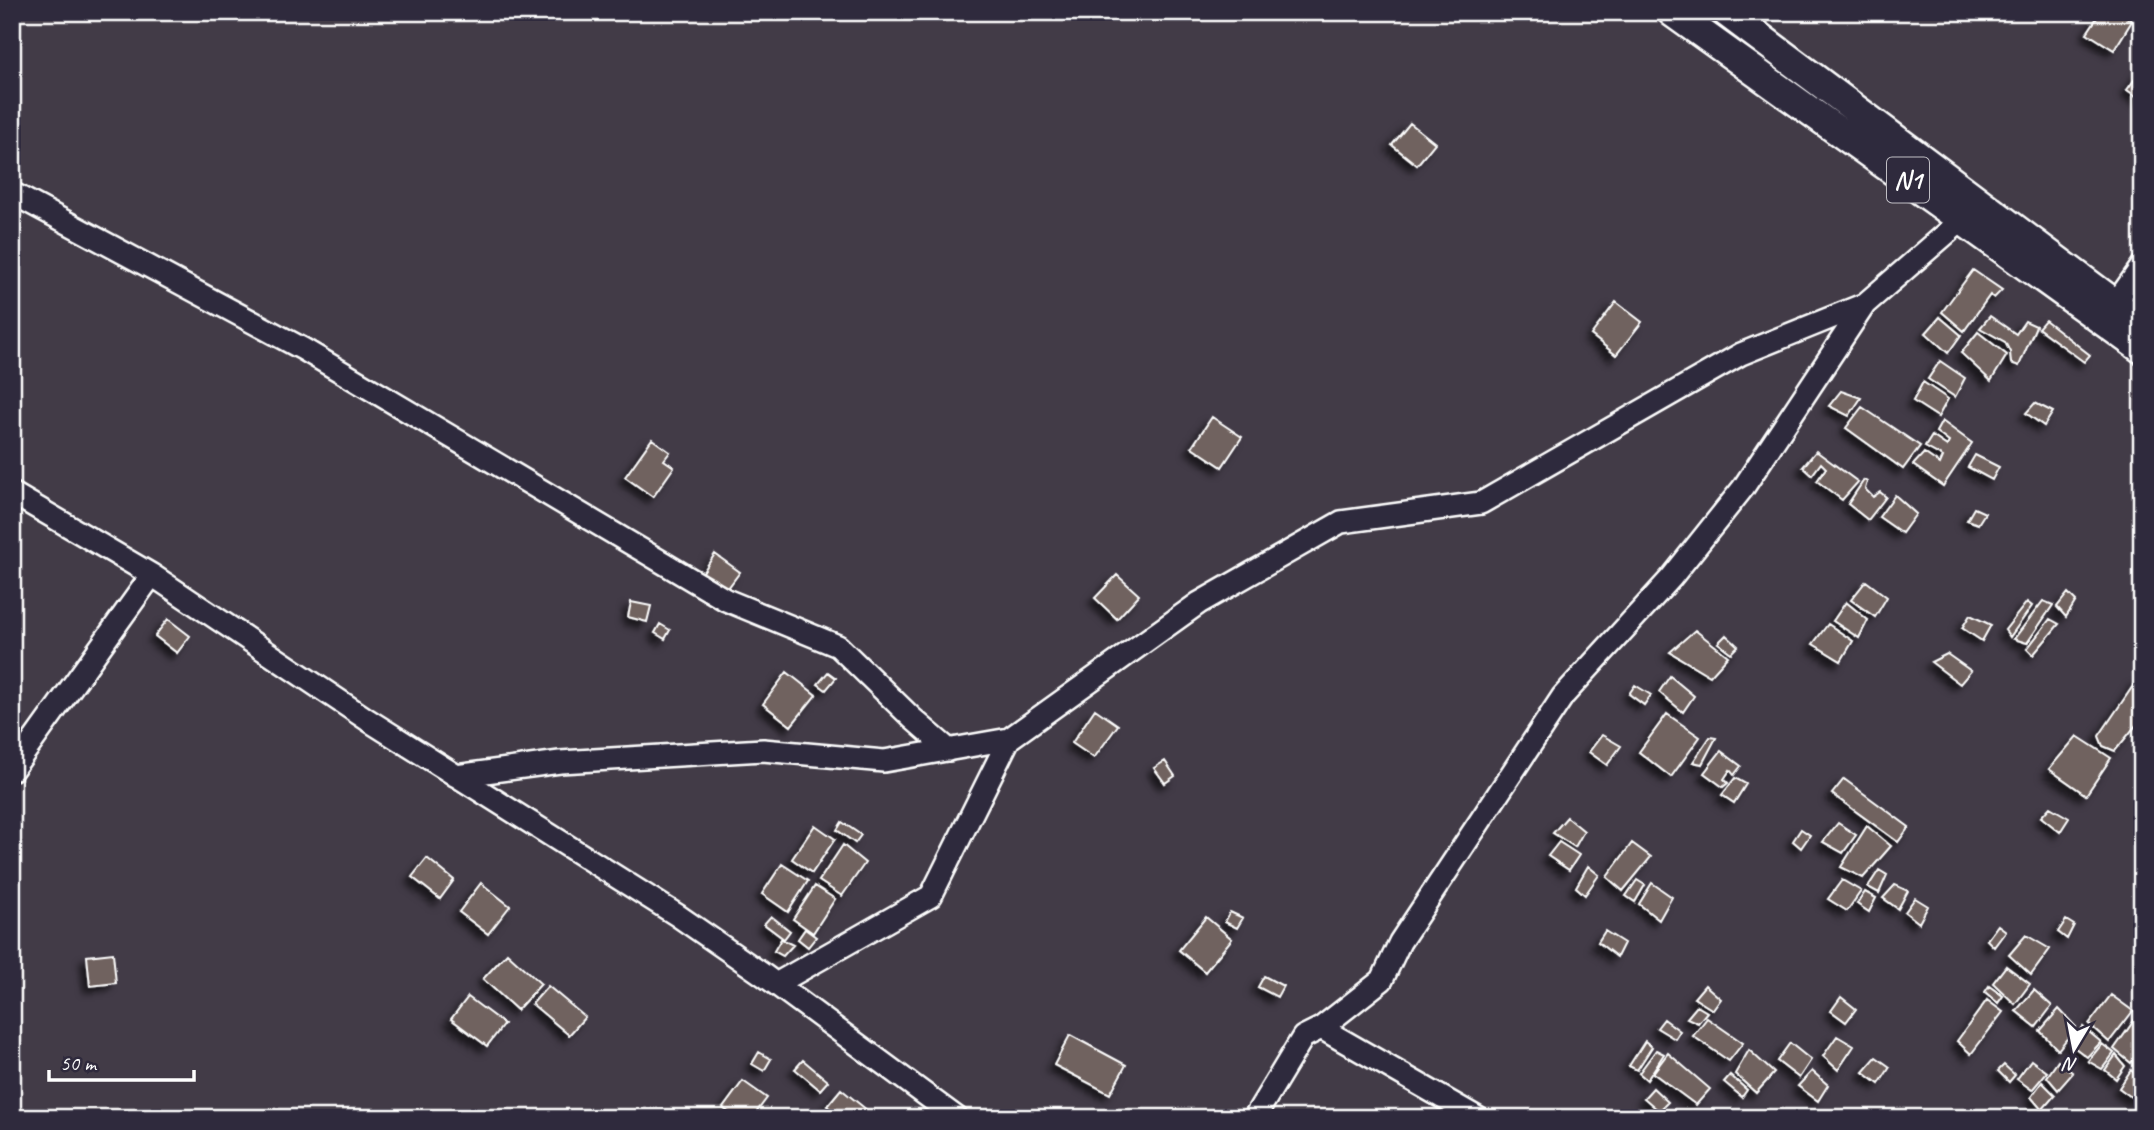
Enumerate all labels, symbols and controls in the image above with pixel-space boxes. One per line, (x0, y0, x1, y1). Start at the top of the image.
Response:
road number: N1 (1887, 158, 1929, 202)
north arrow (2038, 1014, 2108, 1084)
scale bar (49, 1039, 194, 1083)
text: 50 m (60, 1050, 98, 1076)
text: N (2060, 1051, 2079, 1078)

